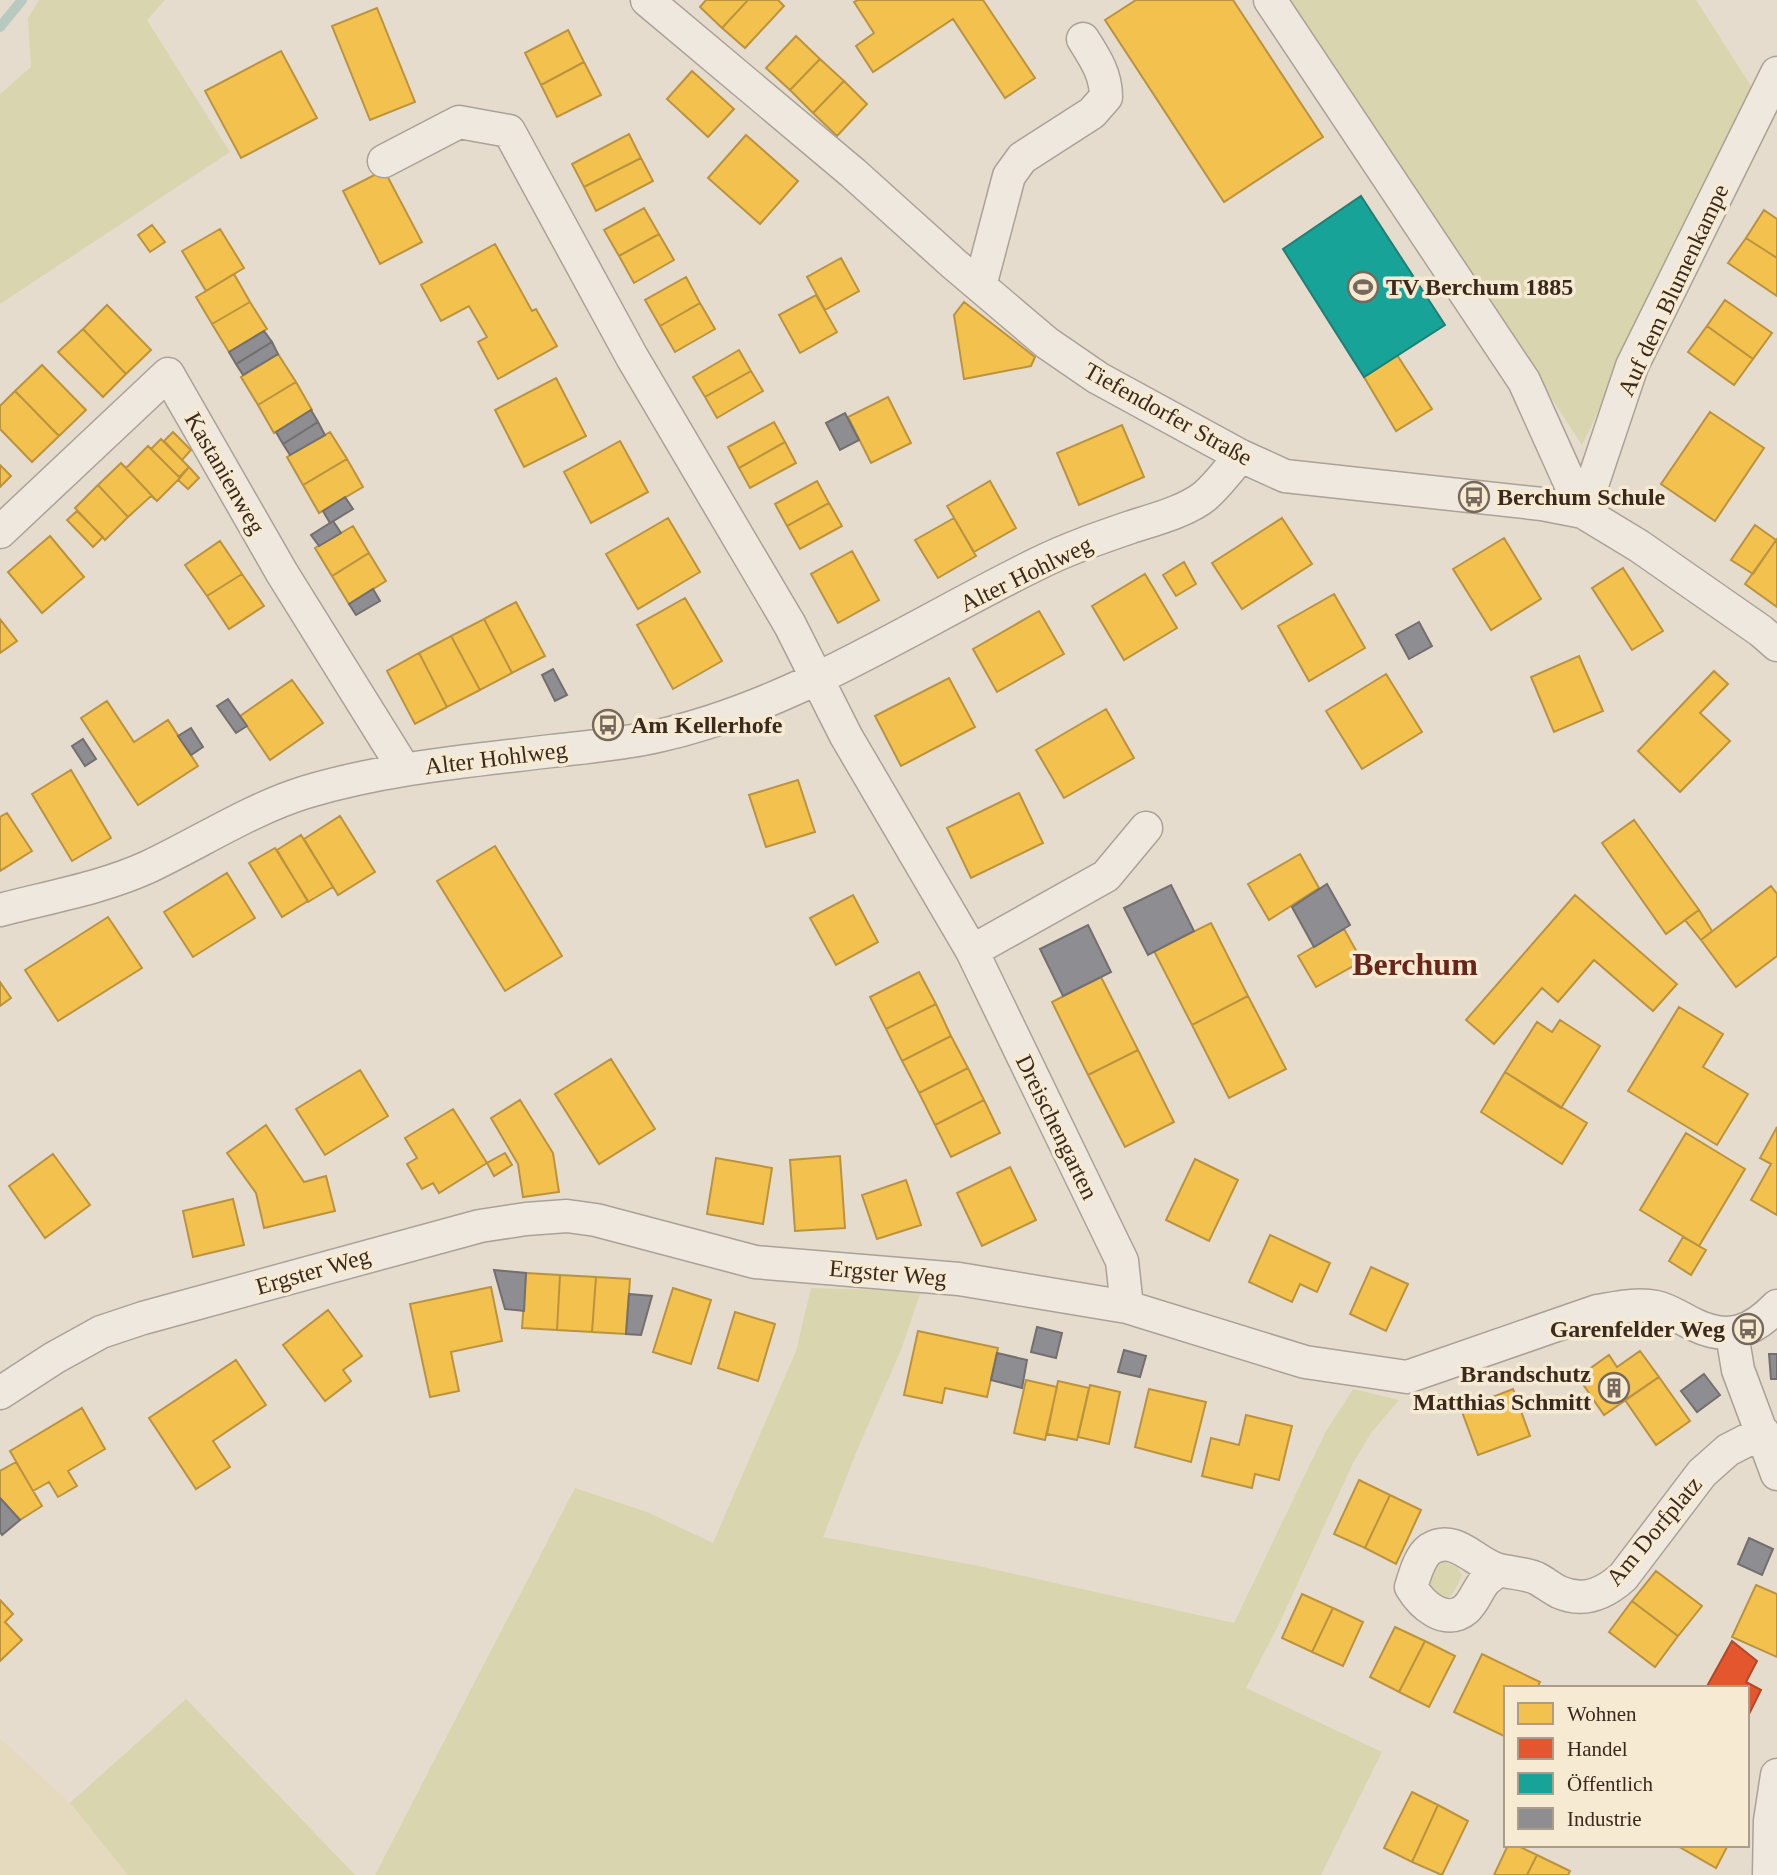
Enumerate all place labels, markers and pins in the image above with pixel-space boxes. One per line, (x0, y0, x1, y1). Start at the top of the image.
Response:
sports icon: TV Berchum 1885 (1346, 270, 1380, 304)
place label: TV Berchum 1885 (1386, 274, 1573, 300)
bus stop icon: Berchum Schule (1457, 480, 1491, 514)
place label: Berchum Schule (1497, 484, 1666, 510)
bus stop icon: Am Kellerhofe (591, 708, 625, 742)
place label: Am Kellerhofe (631, 712, 783, 738)
bus stop icon: Garenfelder Weg (1731, 1312, 1765, 1346)
place label: Garenfelder Weg (1550, 1316, 1725, 1342)
place label: Brandschutz Matthias Schmitt (1413, 1361, 1591, 1415)
building icon: Brandschutz Matthias Schmitt (1597, 1371, 1631, 1405)

